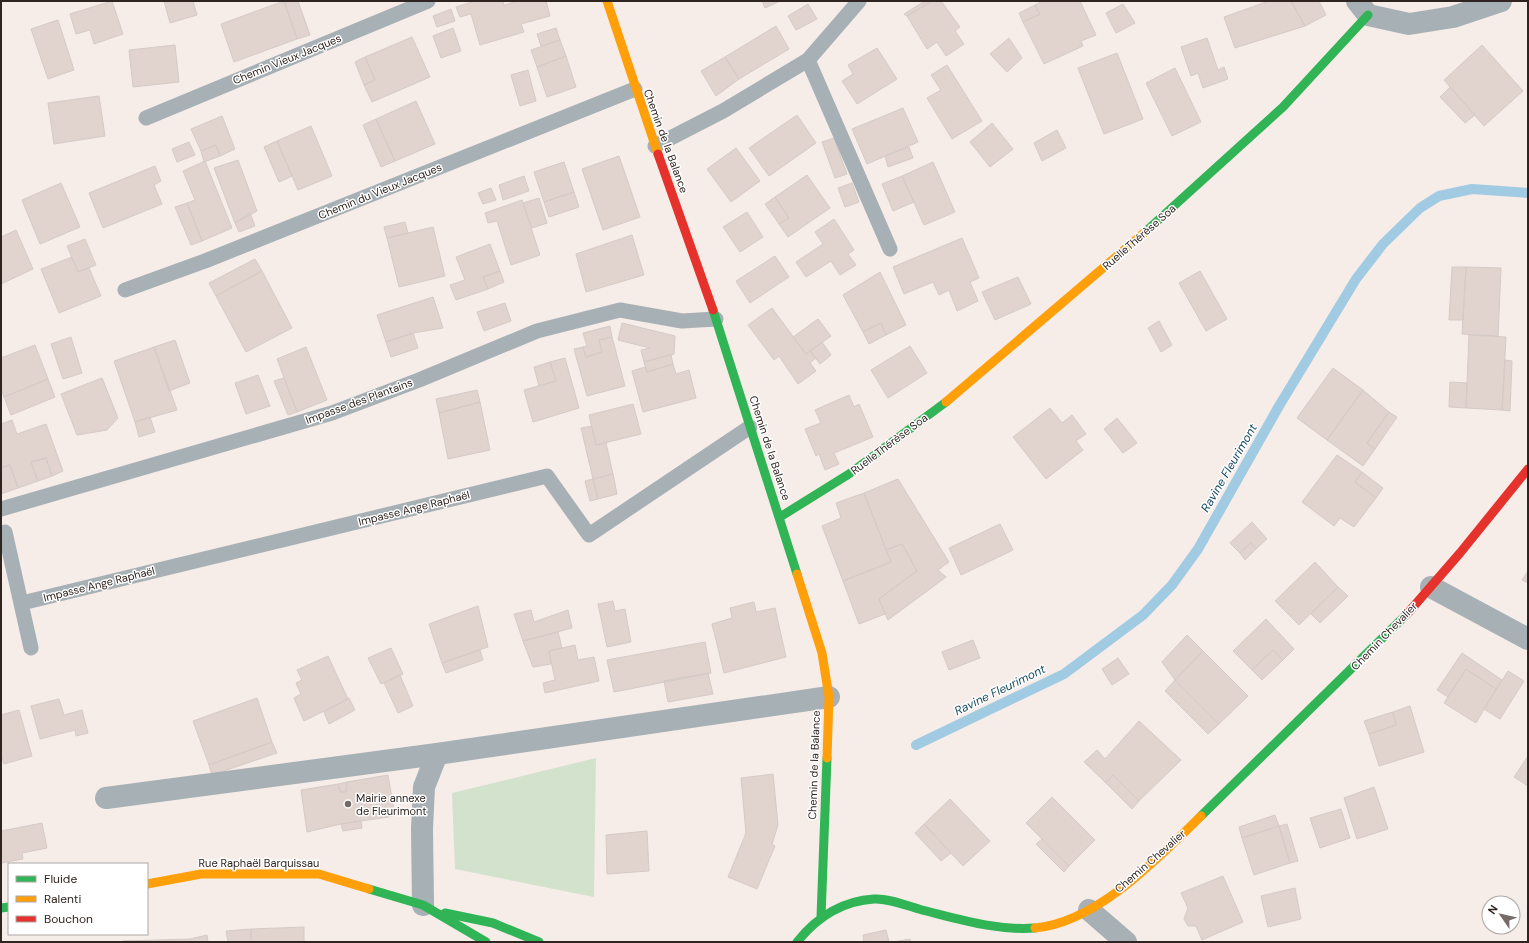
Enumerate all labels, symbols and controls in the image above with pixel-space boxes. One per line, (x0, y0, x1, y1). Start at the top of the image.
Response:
street label: Chemin Vieux Jacques (231, 31, 343, 87)
street label: Chemin de la Balance (641, 87, 691, 195)
street label: Chemin du Vieux Jacques (316, 160, 444, 222)
street label: RuelleThérèse Soa (1099, 201, 1179, 273)
street label: Impasse des Plantains (304, 375, 414, 427)
street label: Chemin de la Balance (746, 394, 794, 502)
street label: RuelleThérèse Soa (848, 411, 930, 477)
water label: Ravine Fleurimont (1197, 421, 1261, 515)
street label: Impasse Ange Raphaël (357, 487, 471, 529)
street label: Impasse Ange Raphaël (42, 563, 156, 605)
street label: Chemin Chevalier (1348, 599, 1420, 673)
water label: Ravine Fleurimont (952, 661, 1048, 719)
street label: Chemin de la Balance (805, 710, 823, 820)
place label: Mairie annexe de Fleurimont (356, 791, 427, 818)
marker: Mairie annexe de Fleurimont (343, 799, 353, 809)
street label: Chemin Chevalier (1112, 826, 1188, 896)
street label: Rue Raphaël Barquissau (199, 856, 319, 870)
legend (8, 863, 148, 935)
text: Fluide (44, 871, 77, 887)
text: Ralenti (44, 891, 82, 907)
north arrow (1481, 895, 1521, 935)
text: N (1485, 902, 1501, 917)
text: Bouchon (44, 911, 93, 927)

